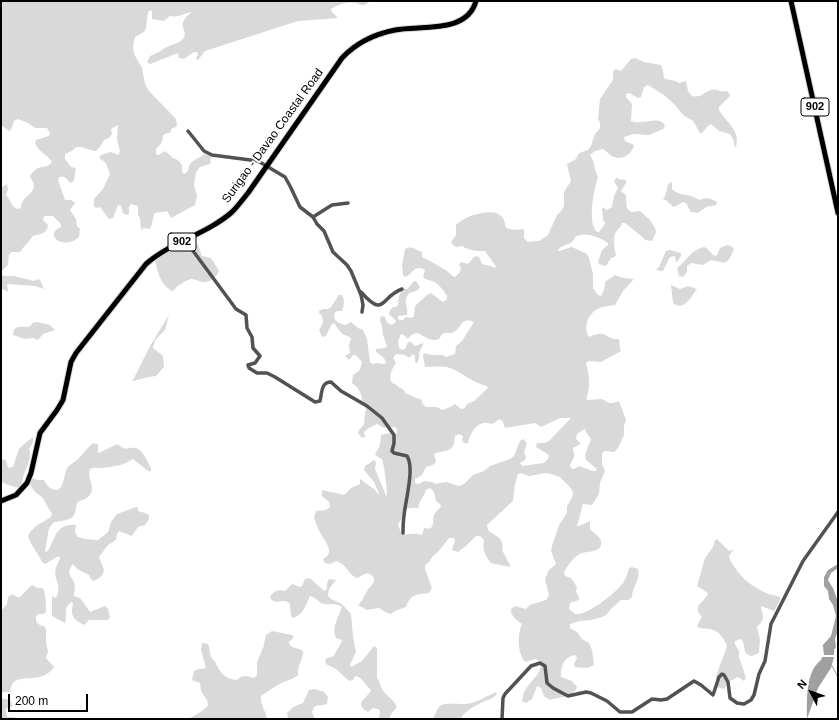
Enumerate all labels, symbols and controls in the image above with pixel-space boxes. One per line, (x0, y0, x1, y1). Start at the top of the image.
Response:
street label: Surigao - Davao Coastal Road (219, 66, 327, 206)
road number: 902 (801, 98, 829, 116)
road number: 902 (168, 233, 196, 251)
north arrow (791, 672, 831, 712)
text: N (795, 677, 809, 691)
scale bar (10, 686, 90, 712)
text: 200 m (15, 694, 48, 708)

